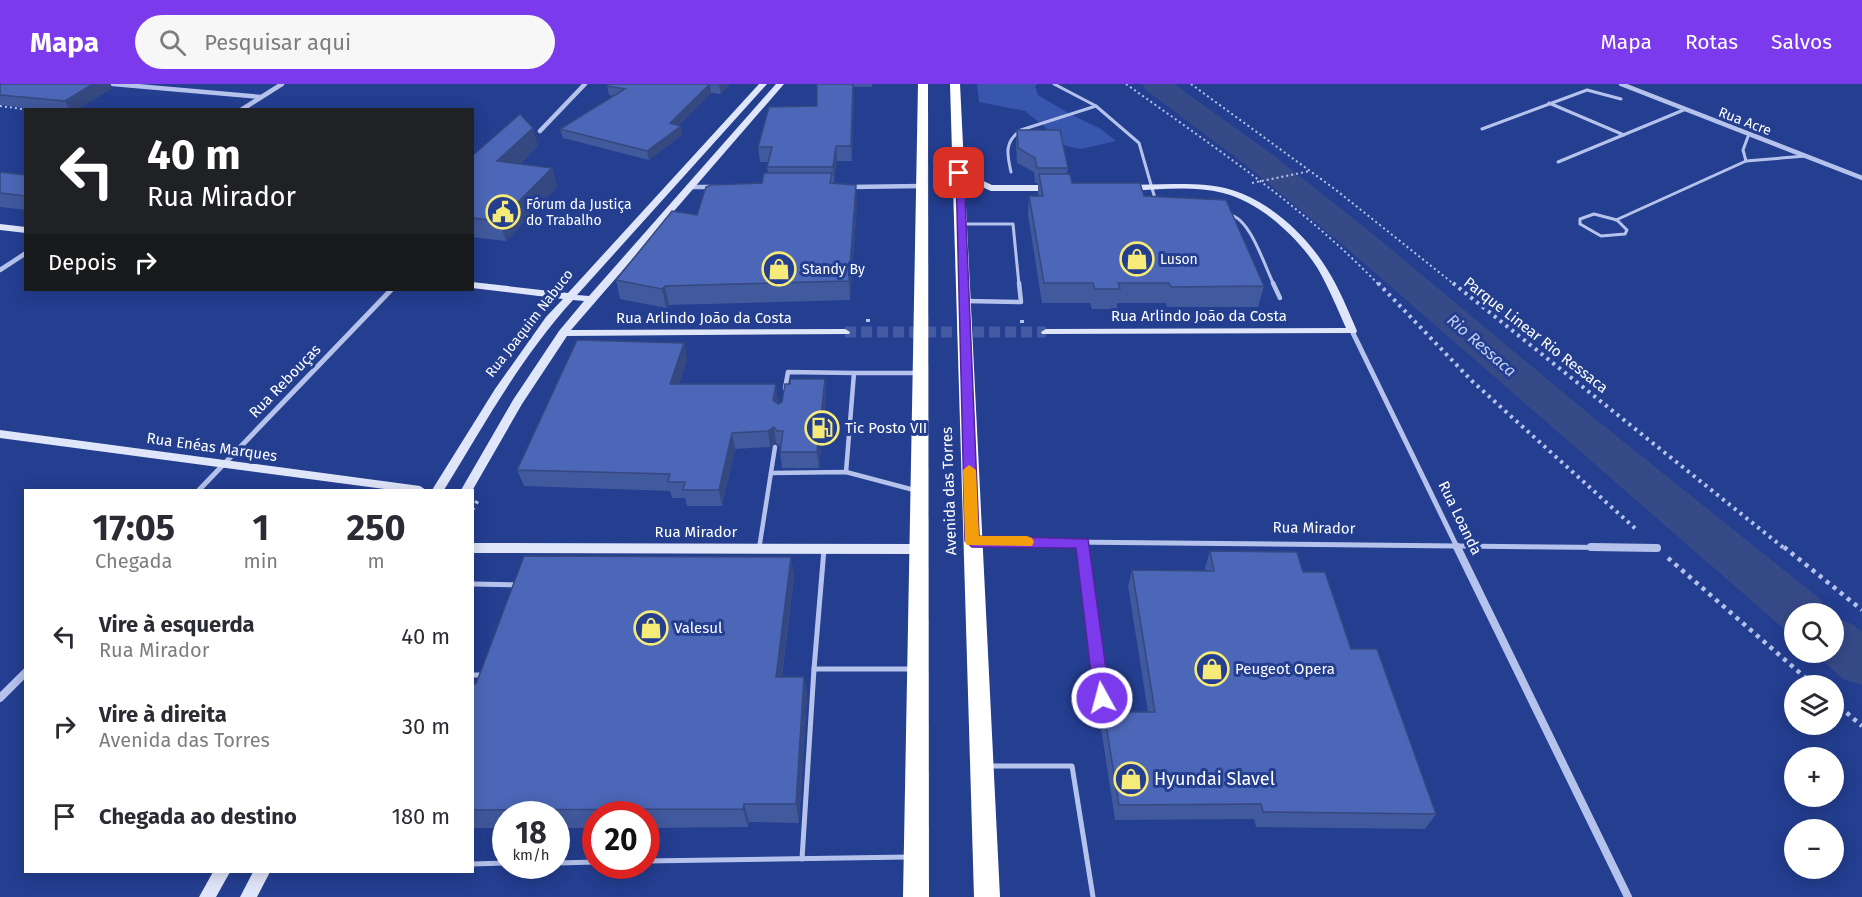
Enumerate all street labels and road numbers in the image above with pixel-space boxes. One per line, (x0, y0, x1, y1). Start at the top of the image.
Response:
street label: Rua Acre (1716, 104, 1774, 139)
street label: Rua Joaquim Nabuco (482, 266, 577, 381)
street label: Parque Linear Rio Ressaca (1460, 273, 1612, 397)
street label: Rua Arlindo João da Costa (1111, 307, 1287, 325)
street label: Rua Arlindo João da Costa (616, 309, 792, 327)
street label: Rua Rebouças (245, 340, 325, 422)
street label: Avenida das Torres (938, 427, 960, 555)
street label: Rua Enéas Marques (146, 429, 278, 465)
street label: Rua Loanda (1434, 478, 1486, 558)
street label: Rua Mirador (1272, 518, 1356, 538)
street label: Rua Mirador (655, 523, 738, 541)

